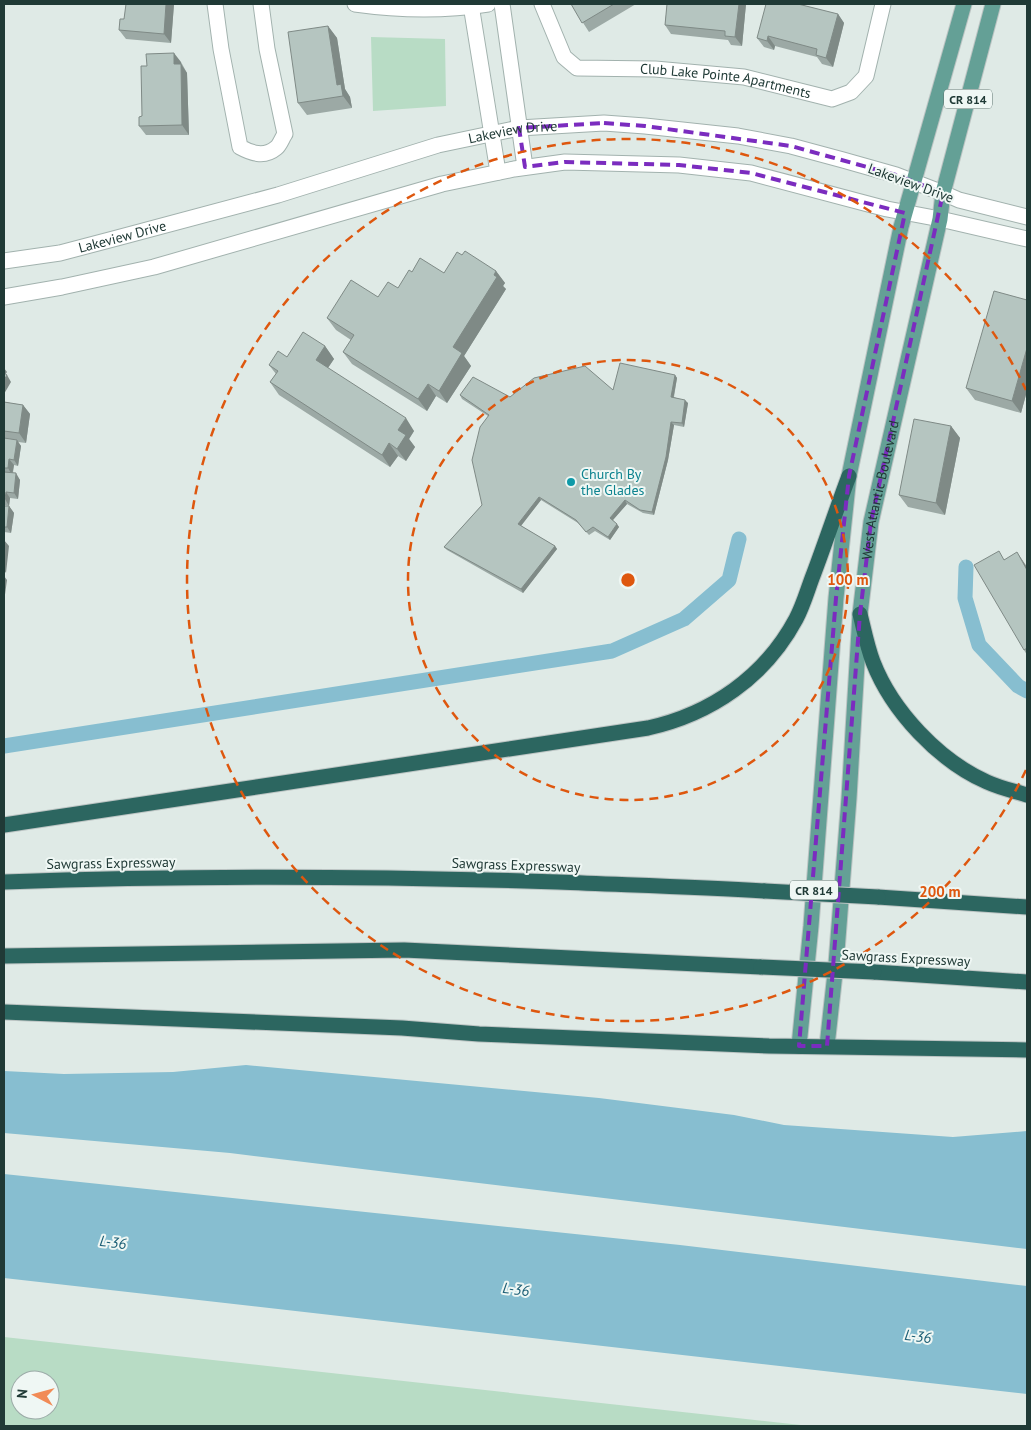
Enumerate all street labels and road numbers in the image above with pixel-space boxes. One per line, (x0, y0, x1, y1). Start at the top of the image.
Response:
street label: Club Lake Pointe Apartments (640, 60, 813, 102)
road number: CR 814 (944, 90, 992, 108)
street label: Lakeview Drive (467, 117, 558, 147)
street label: Lakeview Drive (866, 159, 956, 207)
street label: Lakeview Drive (77, 216, 168, 257)
street label: West Atlantic Boulevard (858, 419, 903, 561)
street label: Sawgrass Expressway (46, 853, 176, 873)
street label: Sawgrass Expressway (451, 854, 581, 876)
road number: CR 814 (790, 880, 838, 900)
street label: Sawgrass Expressway (841, 946, 971, 970)

